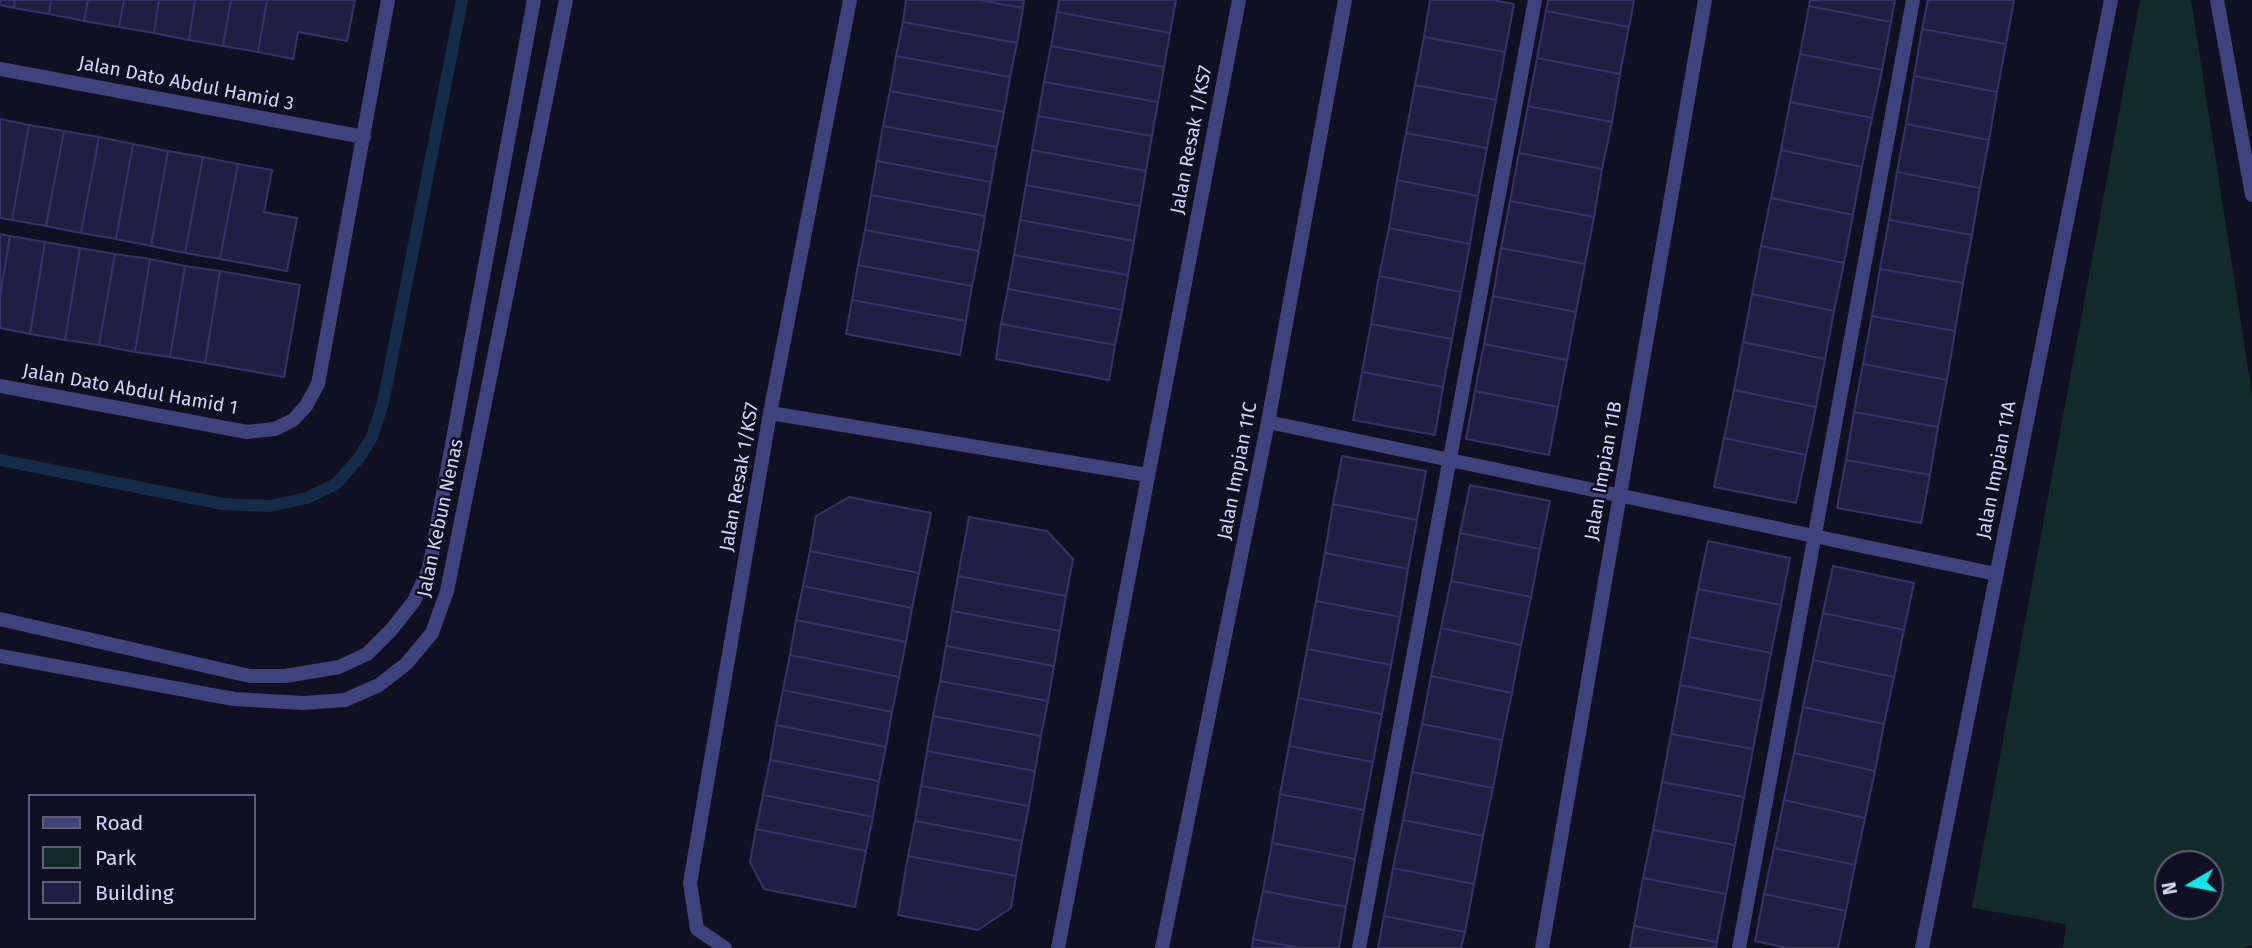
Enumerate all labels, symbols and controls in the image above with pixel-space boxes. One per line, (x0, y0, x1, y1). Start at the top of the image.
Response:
street label: Jalan Dato Abdul Hamid 3 (76, 52, 296, 116)
street label: Jalan Resak 1/KS7 (1166, 64, 1218, 216)
street label: Jalan Dato Abdul Hamid 1 (21, 360, 239, 420)
street label: Jalan Impian 11A (1972, 399, 2022, 541)
street label: Jalan Impian 11C (1213, 400, 1263, 542)
street label: Jalan Impian 11B (1581, 400, 1627, 542)
street label: Jalan Resak 1/KS7 (716, 401, 764, 553)
street label: Jalan Kebun Nenas (413, 437, 469, 599)
legend (28, 794, 256, 920)
text: Road (95, 810, 143, 836)
text: Park (95, 845, 136, 871)
north arrow (2154, 850, 2224, 920)
text: Building (95, 880, 174, 906)
text: N (2157, 880, 2182, 897)

